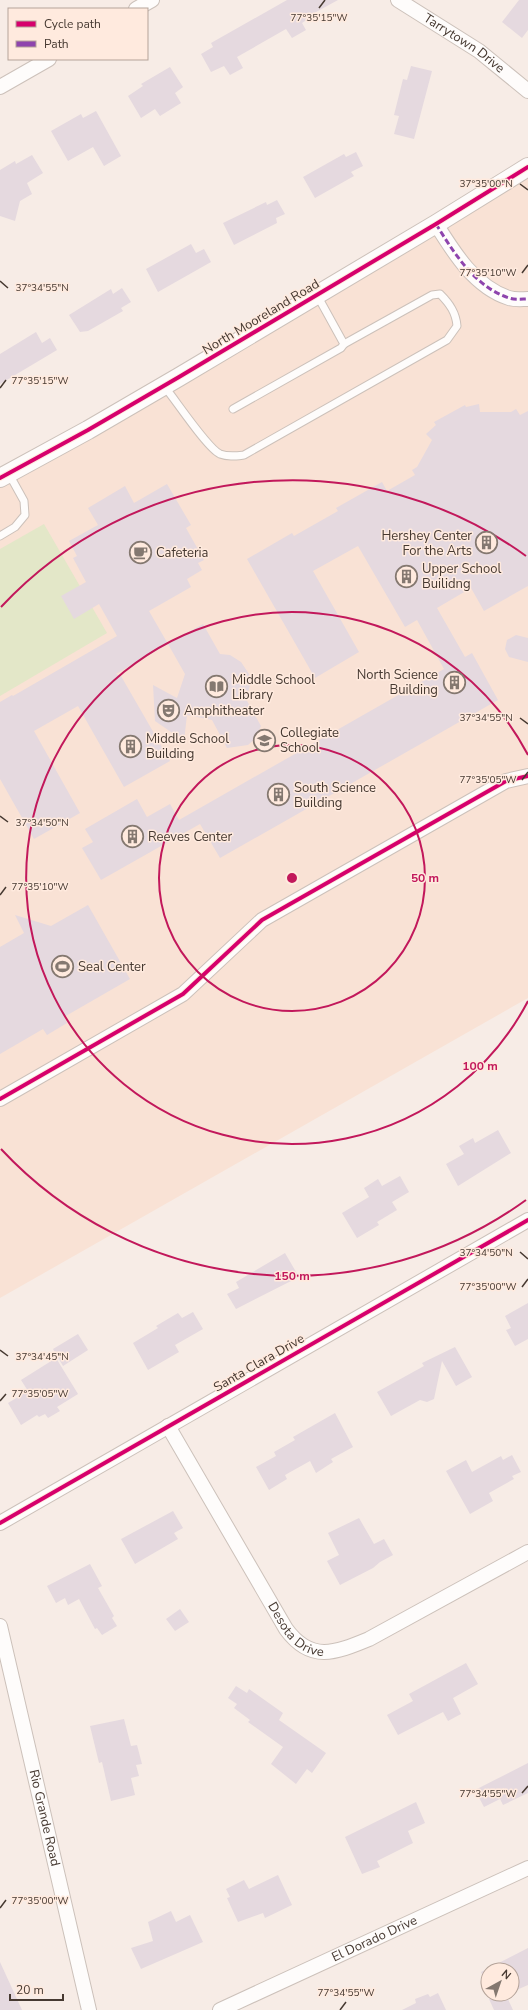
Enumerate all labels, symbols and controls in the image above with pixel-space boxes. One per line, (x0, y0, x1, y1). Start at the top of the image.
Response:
legend (8, 8, 148, 60)
street label: Tarrytown Drive (420, 9, 508, 77)
text: 77°35'15"W (291, 11, 347, 25)
text: Cycle path (44, 16, 101, 32)
text: Path (44, 36, 69, 52)
text: 37°35'00"N (459, 177, 513, 191)
text: 77°35'10"W (460, 266, 516, 280)
street label: North Mooreland Road (199, 275, 323, 359)
text: 37°34'55"N (15, 281, 69, 295)
text: 77°35'15"W (12, 374, 68, 388)
place label: Hershey Center For the Arts (381, 527, 472, 560)
building icon: Hershey Center For the Arts (474, 530, 500, 556)
cafe icon: Cafeteria (127, 540, 153, 566)
place label: Cafeteria (156, 544, 208, 562)
place label: Upper School Builidng (422, 560, 501, 593)
building icon: Upper School Builidng (393, 563, 419, 589)
place label: North Science Building (357, 666, 438, 699)
building icon: North Science Building (441, 669, 467, 695)
place label: Middle School Library (232, 671, 315, 704)
library icon: Middle School Library (203, 674, 229, 700)
theatre icon: Amphitheater (155, 698, 181, 724)
place label: Amphitheater (184, 702, 265, 720)
text: 37°34'55"N (459, 711, 513, 725)
place label: Collegiate School (280, 724, 339, 757)
school or university icon: Collegiate School (251, 727, 277, 753)
place label: Middle School Building (146, 730, 229, 763)
building icon: Middle School Building (118, 733, 144, 759)
text: 77°35'05"W (460, 773, 516, 787)
place label: South Science Building (294, 779, 376, 812)
building icon: South Science Building (265, 782, 291, 808)
text: 37°34'50"N (15, 816, 69, 830)
building icon: Reeves Center (120, 824, 146, 850)
place label: Reeves Center (148, 828, 232, 846)
text: 50 m (411, 870, 439, 886)
centre of rings (285, 871, 299, 885)
text: 77°35'10"W (12, 880, 68, 894)
sports icon: Seal Center (49, 954, 75, 980)
place label: Seal Center (78, 958, 146, 976)
text: 100 m (462, 1058, 498, 1074)
text: 37°34'50"N (459, 1246, 513, 1260)
text: 150 m (274, 1268, 310, 1284)
text: 77°35'00"W (460, 1280, 516, 1294)
street label: Santa Clara Drive (210, 1330, 308, 1396)
text: 37°34'45"N (15, 1350, 69, 1364)
text: 77°35'05"W (12, 1387, 68, 1401)
street label: Desota Drive (263, 1599, 325, 1661)
street label: Rio Grande Road (25, 1768, 64, 1868)
text: 77°34'55"W (460, 1787, 516, 1801)
text: 77°35'00"W (12, 1894, 68, 1908)
street label: El Dorado Drive (329, 1911, 420, 1966)
north arrow (480, 1962, 520, 2002)
text: N (498, 1966, 514, 1983)
scale bar (10, 1976, 63, 2002)
text: 20 m (16, 1982, 44, 1998)
text: 77°34'55"W (318, 1986, 374, 2000)

